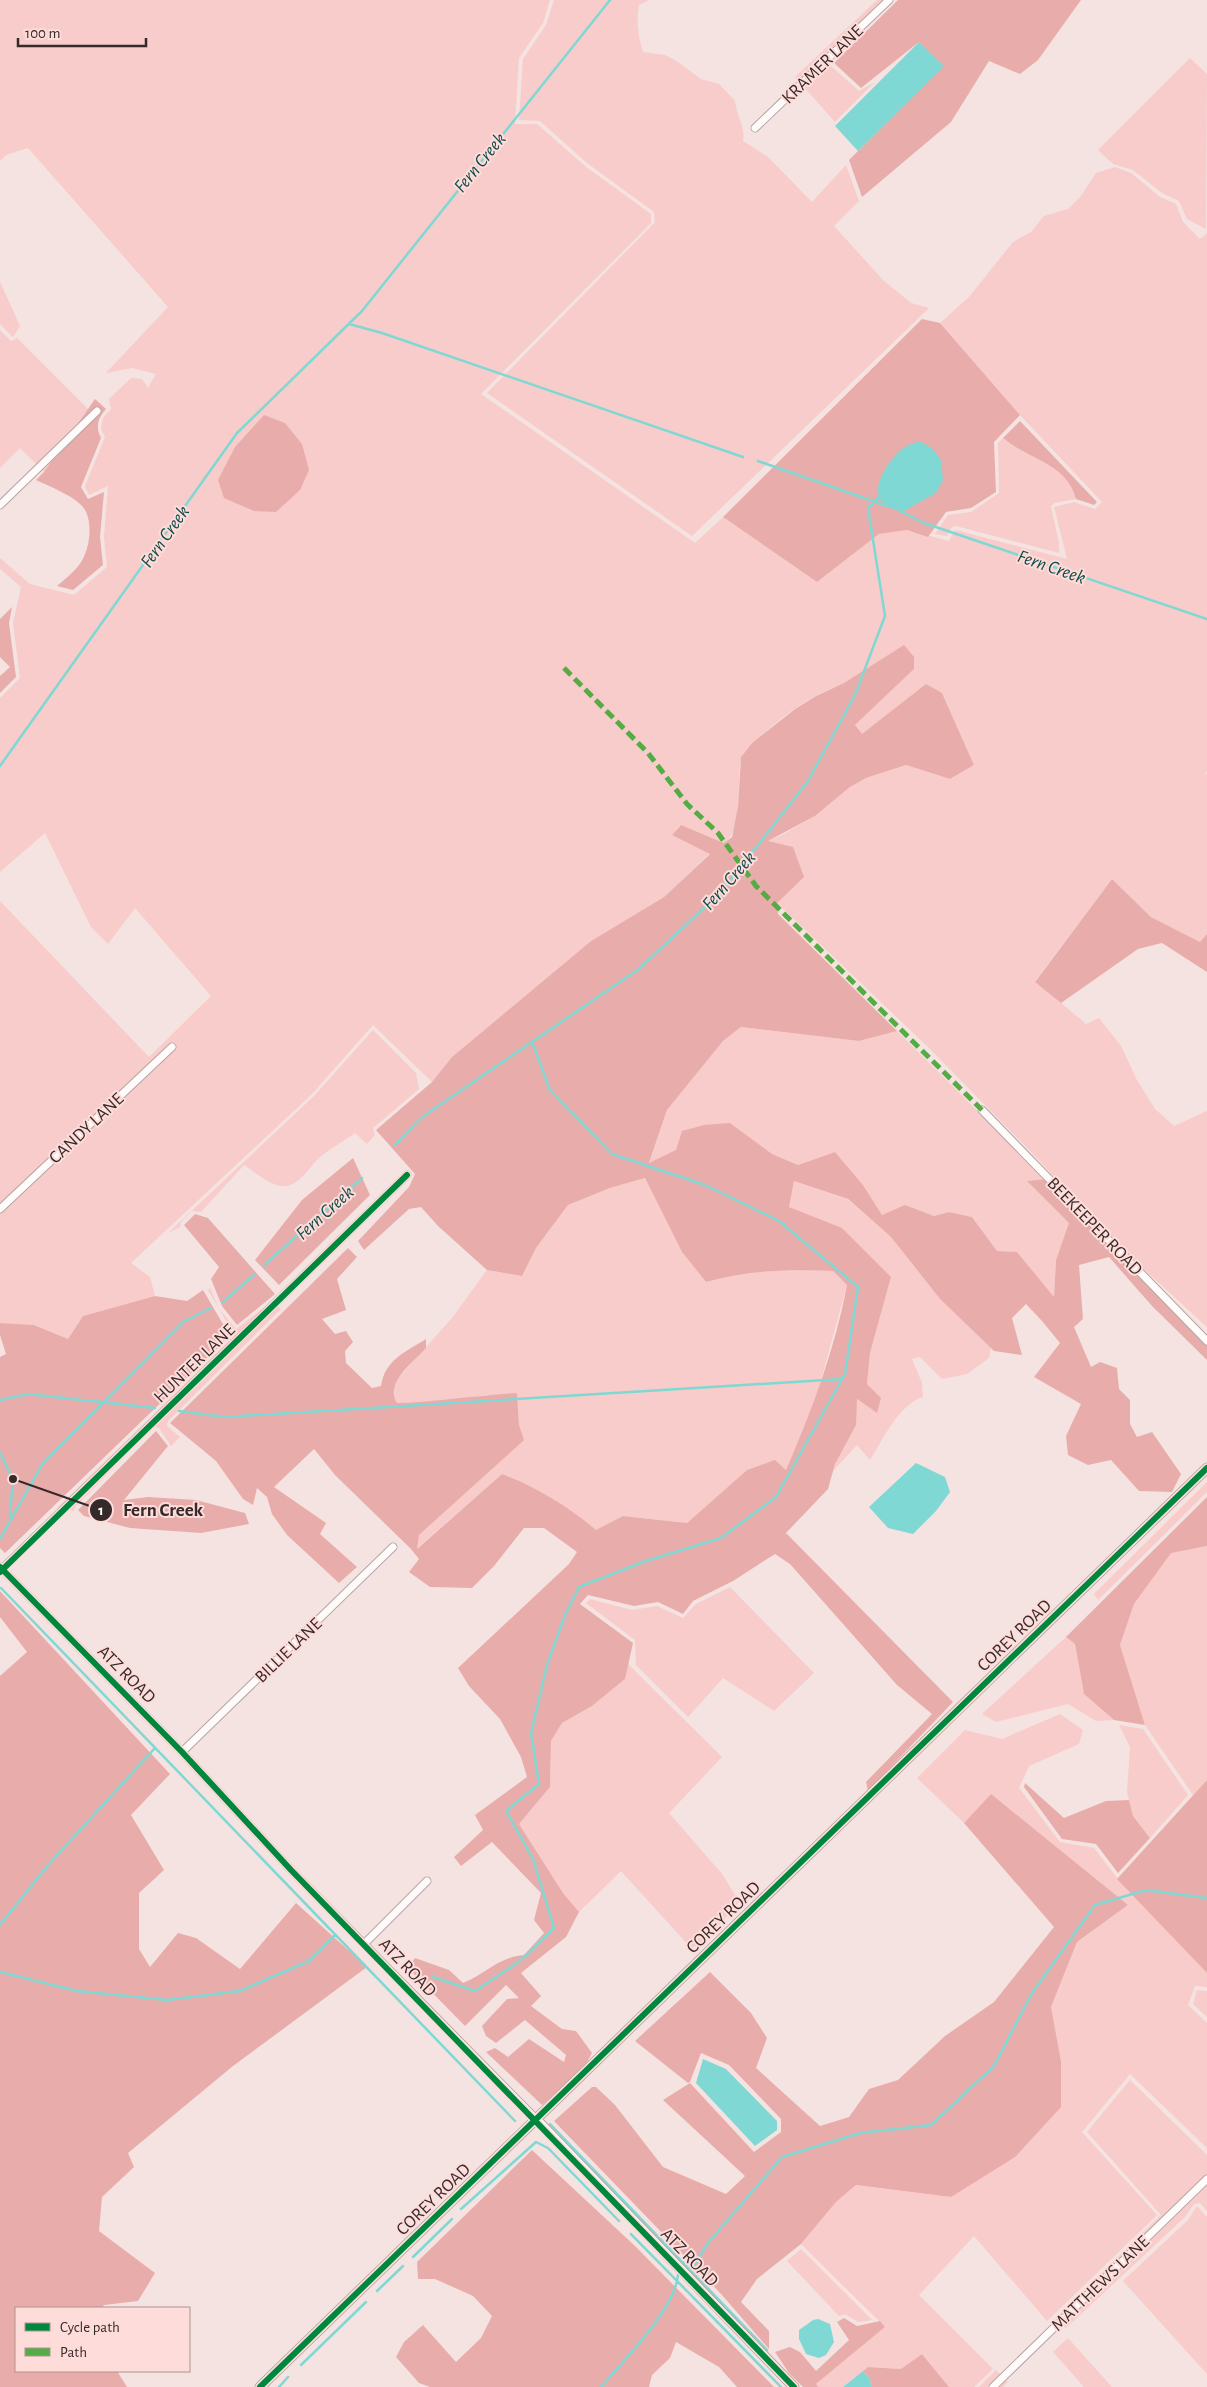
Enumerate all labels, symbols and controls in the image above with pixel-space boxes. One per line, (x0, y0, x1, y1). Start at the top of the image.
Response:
scale bar (18, 15, 145, 47)
street label: KRAMER LANE (779, 22, 867, 108)
text: 100 m (25, 26, 60, 41)
water label: Fern Creek (451, 129, 510, 196)
water label: Fern Creek (137, 502, 193, 571)
water label: Fern Creek (1015, 547, 1088, 588)
water label: Fern Creek (699, 848, 760, 914)
street label: CANDY LANE (46, 1090, 128, 1168)
street label: BEEKEEPER ROAD (1043, 1174, 1145, 1279)
water label: Fern Creek (292, 1182, 358, 1244)
street label: HUNTER LANE (151, 1321, 239, 1407)
callout: Fern Creek (88, 1493, 213, 1527)
text: Fern Creek (123, 1501, 204, 1520)
text: 1 (98, 1503, 104, 1518)
street label: COREY ROAD (974, 1596, 1055, 1675)
street label: BILLIE LANE (252, 1615, 326, 1687)
street label: ATZ ROAD (94, 1642, 159, 1707)
street label: COREY ROAD (683, 1878, 764, 1957)
street label: ATZ ROAD (375, 1935, 439, 2000)
street label: COREY ROAD (393, 2160, 474, 2239)
street label: ATZ ROAD (657, 2225, 721, 2290)
street label: MATTHEWS LANE (1048, 2232, 1153, 2335)
legend (15, 2307, 190, 2372)
text: Cycle path (60, 2320, 120, 2335)
text: Path (60, 2345, 87, 2360)

